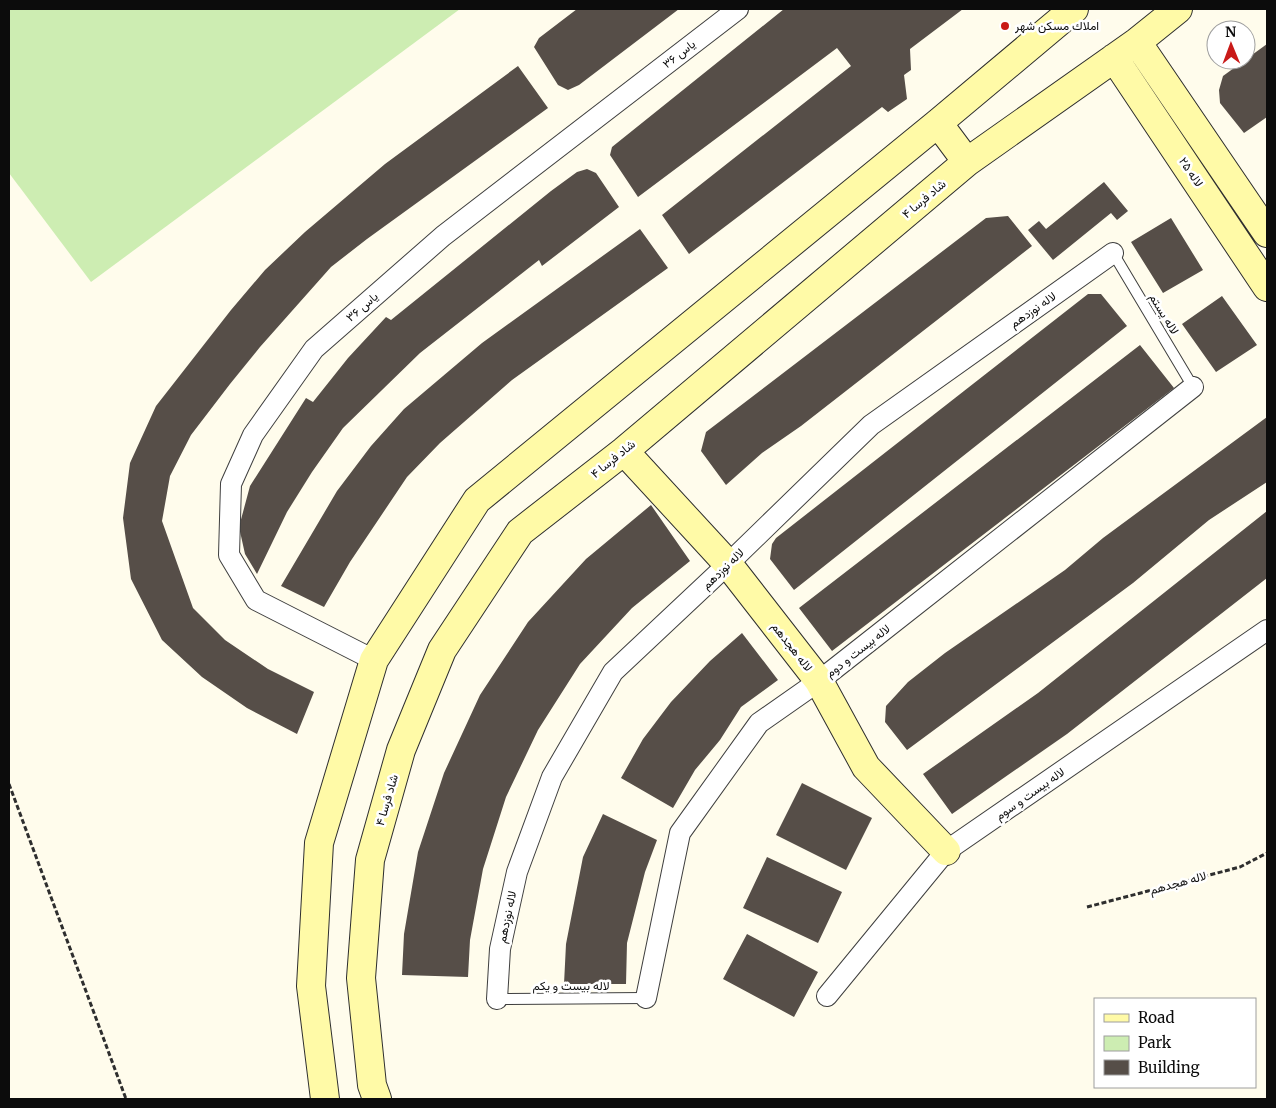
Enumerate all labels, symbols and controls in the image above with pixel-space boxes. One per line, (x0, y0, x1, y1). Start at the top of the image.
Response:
place label: املاك مسكن شهر (1014, 18, 1099, 34)
marker: املاك مسكن شهر (999, 20, 1011, 32)
north arrow (1206, 20, 1256, 70)
text: N (1225, 23, 1236, 41)
street label: یاس ۳۶ (659, 36, 699, 72)
street label: لاله ۲۵ (1176, 154, 1207, 189)
street label: شاد فرسا ۴ (899, 176, 949, 222)
street label: یاس ۳۶ (343, 288, 382, 325)
street label: لاله نوزدهم (1007, 288, 1059, 332)
street label: لاله یستم (1146, 291, 1182, 337)
street label: شاد فرسا ۴ (587, 436, 639, 482)
street label: لاله نوزدهم (698, 545, 748, 593)
street label: لاله هجدهم (768, 619, 816, 675)
street label: لاله بیست و دوم (822, 621, 894, 681)
street label: لاله بیست و سوم (992, 764, 1068, 824)
street label: شاد فرسا ۴ (372, 772, 402, 828)
street label: لاله هجدهم (1148, 868, 1208, 898)
street label: لاله نوزدهم (494, 889, 520, 945)
street label: لاله بیست و یکم (532, 978, 610, 994)
legend (1094, 998, 1256, 1088)
text: Road (1138, 1008, 1174, 1027)
text: Park (1138, 1033, 1172, 1052)
text: Building (1138, 1058, 1200, 1077)

